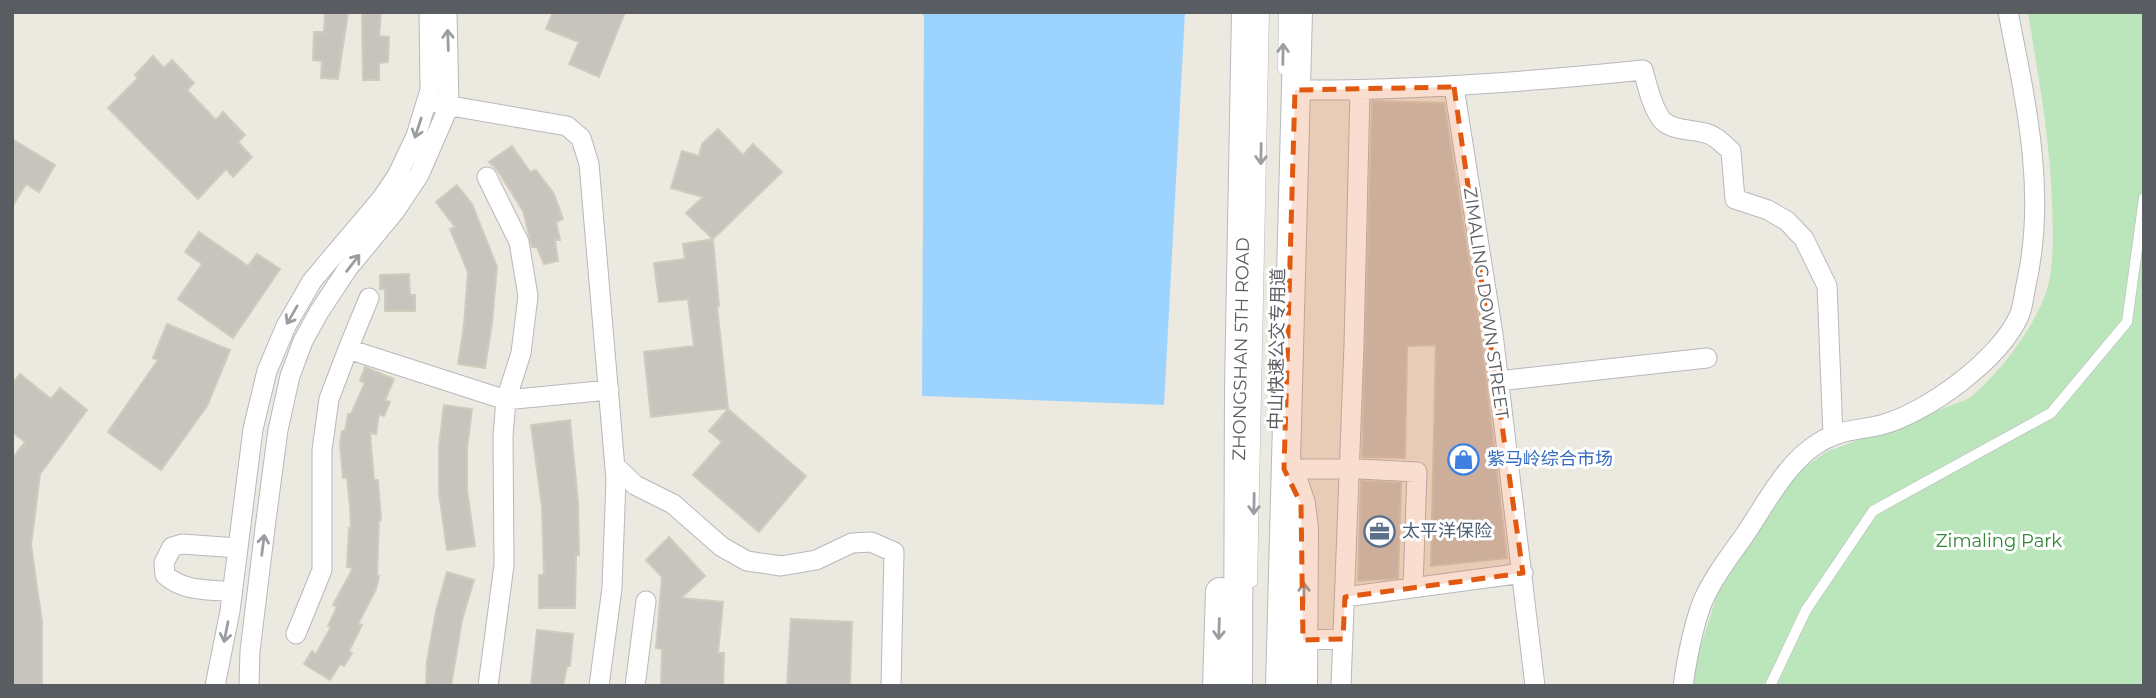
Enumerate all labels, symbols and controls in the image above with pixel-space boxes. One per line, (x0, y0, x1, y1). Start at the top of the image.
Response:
one-way arrow (441, 29, 454, 52)
one-way arrow (1276, 43, 1290, 66)
one-way arrow (411, 116, 423, 138)
one-way arrow (1255, 142, 1268, 165)
street label: ZIMALING DOWN STREET (1459, 186, 1513, 421)
street label: ZHONGSHAN 5TH ROAD (1228, 237, 1254, 461)
one-way arrow (345, 254, 360, 273)
street label: 中山快速公交专用道 (1265, 268, 1289, 430)
one-way arrow (285, 305, 299, 325)
shop icon: 紫马岭综合市场 (1447, 442, 1481, 476)
place label: 紫马岭综合市场 (1487, 448, 1613, 470)
one-way arrow (1247, 492, 1261, 515)
office icon: 太平洋保险 (1362, 514, 1396, 548)
place label: 太平洋保险 (1402, 520, 1492, 542)
park label: Zimaling Park (1936, 530, 2062, 552)
one-way arrow (256, 534, 269, 557)
one-way arrow (1297, 582, 1311, 605)
one-way arrow (1212, 617, 1225, 640)
one-way arrow (218, 620, 232, 643)

